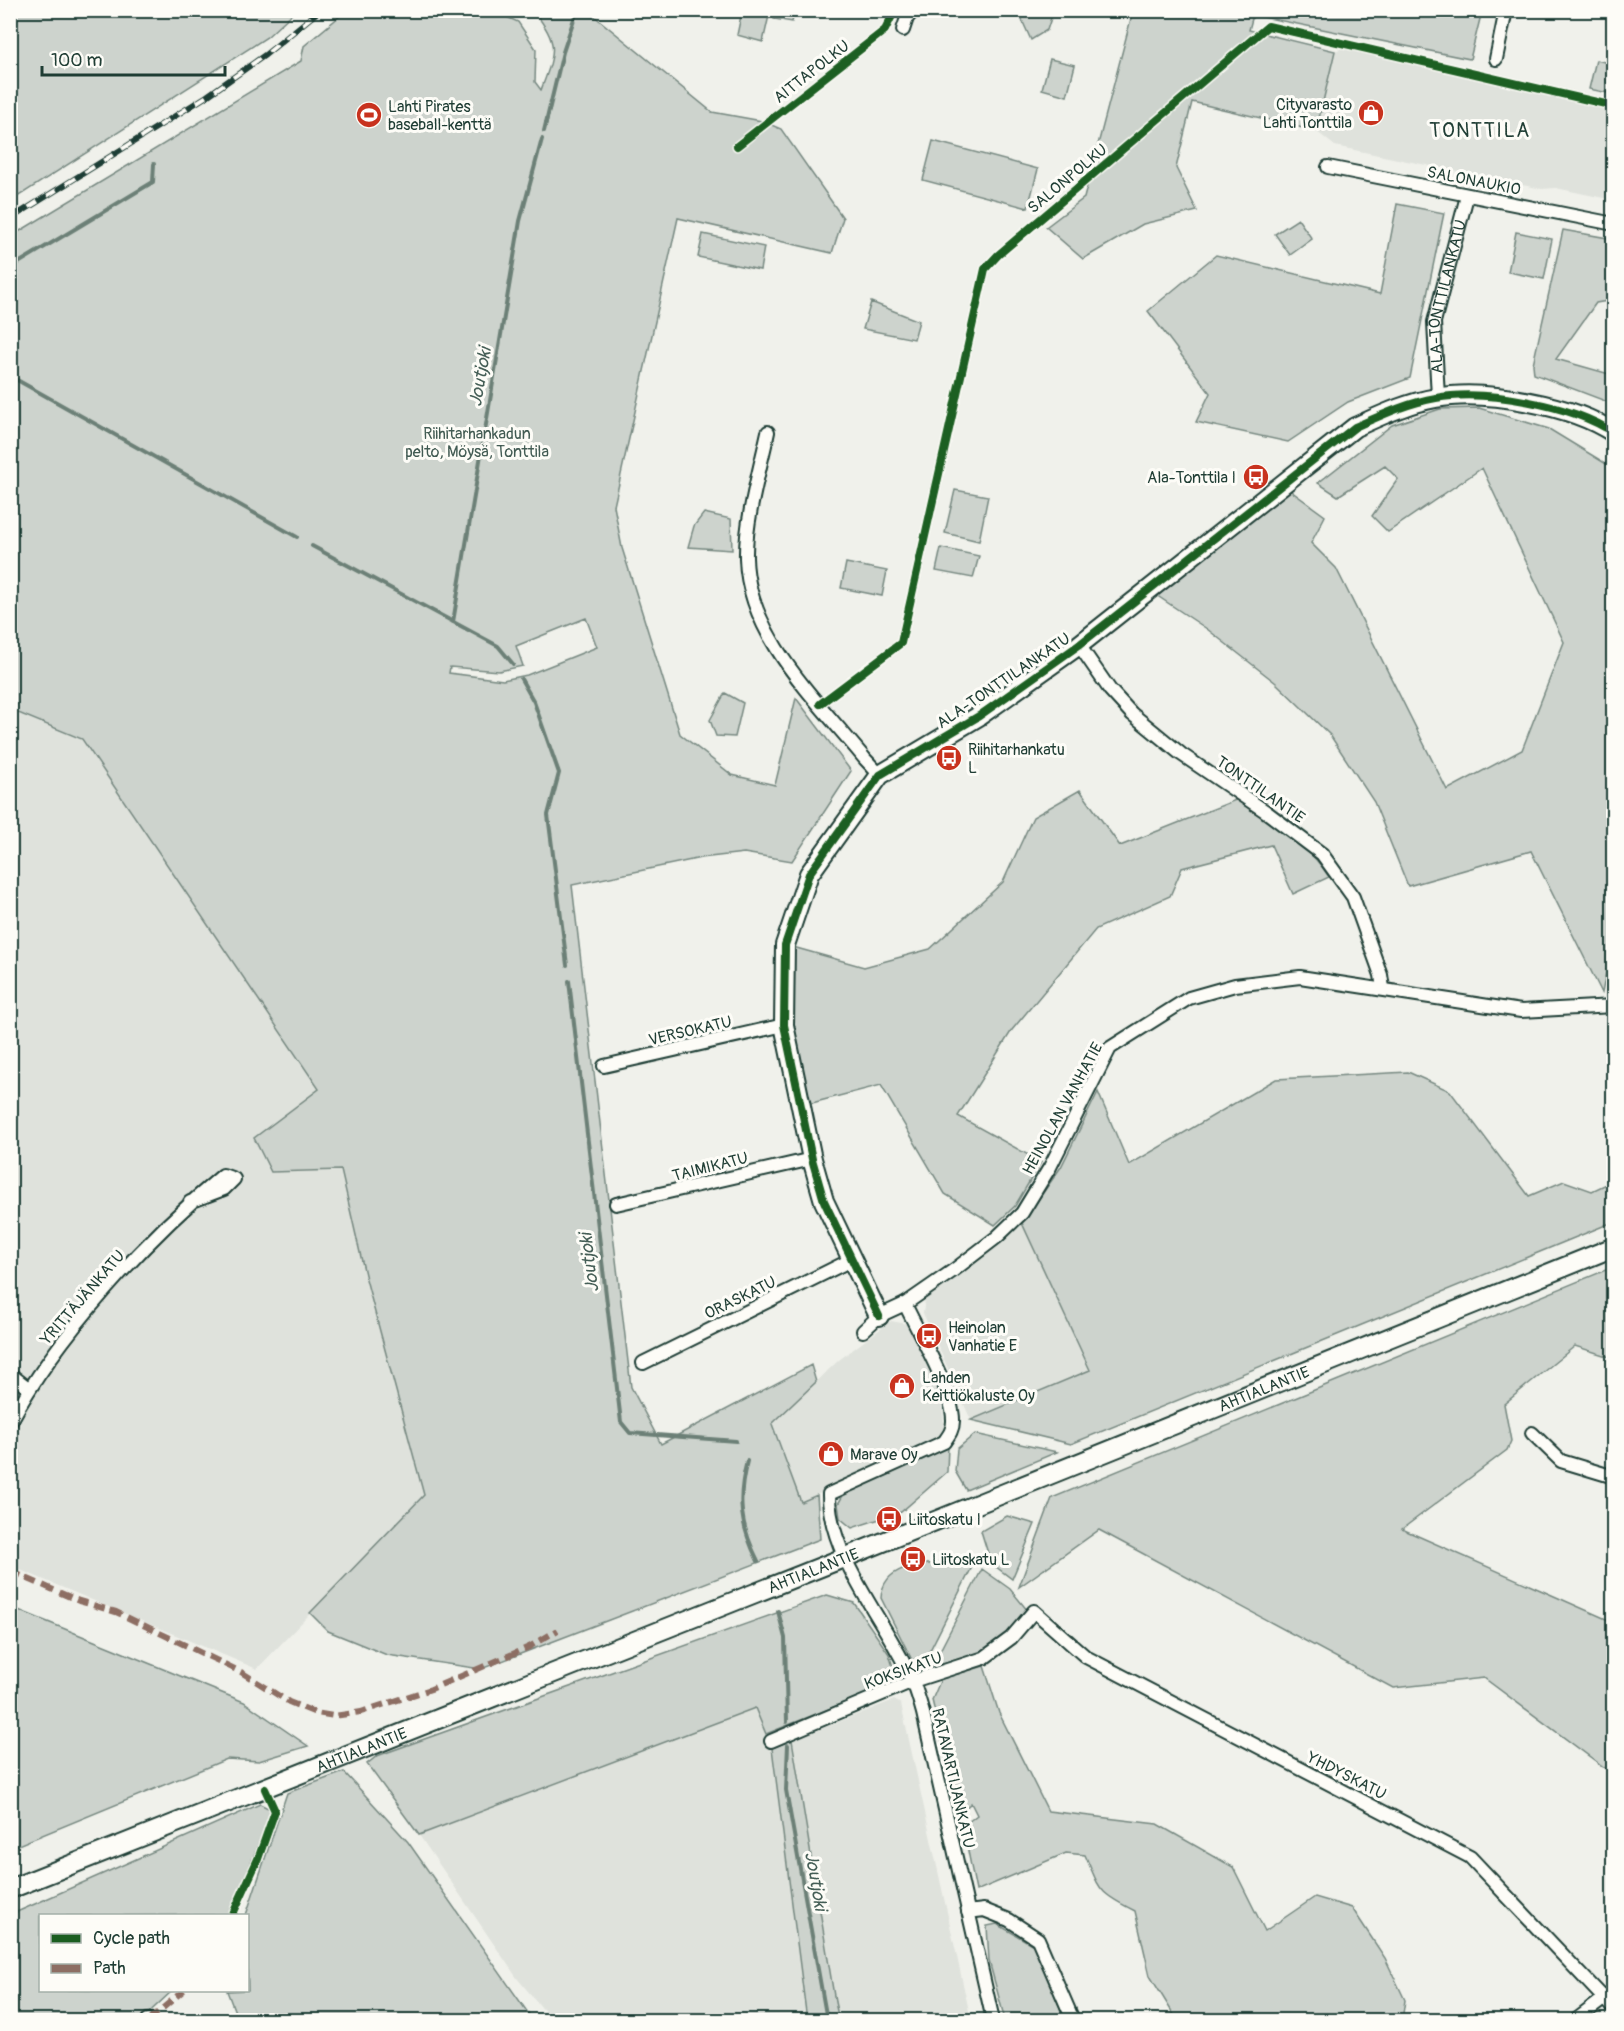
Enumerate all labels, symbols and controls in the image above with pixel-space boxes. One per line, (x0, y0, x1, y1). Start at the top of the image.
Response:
street label: AITTAPOLKU (770, 36, 854, 108)
scale bar (42, 39, 225, 77)
text: 100 m (51, 49, 103, 72)
place label: Cityvarasto Lahti Tonttila (1263, 95, 1352, 133)
place label: Lahti Pirates baseball-kenttä (388, 97, 492, 135)
shop icon: Cityvarasto Lahti Tonttila (1356, 98, 1386, 128)
sports icon: Lahti Pirates baseball-kenttä (354, 100, 384, 130)
district label: TONTTILA (1429, 118, 1531, 143)
street label: SALONPOLKU (1024, 140, 1112, 218)
street label: SALONAUKIO (1425, 162, 1522, 200)
street label: ALA-TONTTILANKATU (1425, 218, 1471, 374)
water label: Joutjoki (464, 343, 497, 408)
park label: Riihitarhankadun pelto, Möysä, Tonttila (405, 424, 549, 462)
bus stop icon: Ala-Tonttila I (1241, 462, 1271, 492)
place label: Ala-Tonttila I (1147, 468, 1236, 488)
street label: ALA-TONTTILANKATU (933, 629, 1074, 733)
place label: Riihitarhankatu L (968, 740, 1065, 778)
bus stop icon: Riihitarhankatu L (934, 743, 964, 773)
street label: TONTTILANTIE (1212, 752, 1309, 828)
street label: VERSOKATU (647, 1012, 734, 1050)
street label: HEINOLAN VANHATIE (1018, 1039, 1108, 1178)
street label: TAIMIKATU (670, 1148, 750, 1186)
water label: Joutjoki (574, 1229, 605, 1294)
street label: YRITTÄJÄNKATU (35, 1246, 129, 1350)
street label: ORASKATU (701, 1272, 780, 1324)
place label: Heinolan Vanhatie E (948, 1318, 1017, 1356)
bus stop icon: Heinolan Vanhatie E (914, 1321, 944, 1351)
street label: AHTIALANTIE (1216, 1362, 1313, 1417)
place label: Lahden Keittiökaluste Oy (922, 1368, 1035, 1406)
shop icon: Lahden Keittiökaluste Oy (887, 1371, 917, 1401)
shop icon: Marave Oy (816, 1439, 846, 1469)
place label: Marave Oy (850, 1445, 918, 1465)
bus stop icon: Liitoskatu I (874, 1504, 904, 1534)
place label: Liitoskatu I (908, 1510, 981, 1530)
street label: AHTIALANTIE (765, 1544, 862, 1598)
bus stop icon: Liitoskatu L (898, 1544, 928, 1574)
place label: Liitoskatu L (932, 1550, 1010, 1570)
street label: KOKSIKATU (862, 1648, 945, 1694)
street label: RATAVARTIJANKATU (927, 1706, 979, 1850)
street label: AHTIALANTIE (313, 1723, 410, 1777)
street label: YHDYSKATU (1303, 1747, 1390, 1804)
water label: Joutjoki (799, 1850, 832, 1915)
legend (39, 1914, 249, 1992)
text: Cycle path (93, 1927, 170, 1950)
text: Path (93, 1957, 126, 1980)

